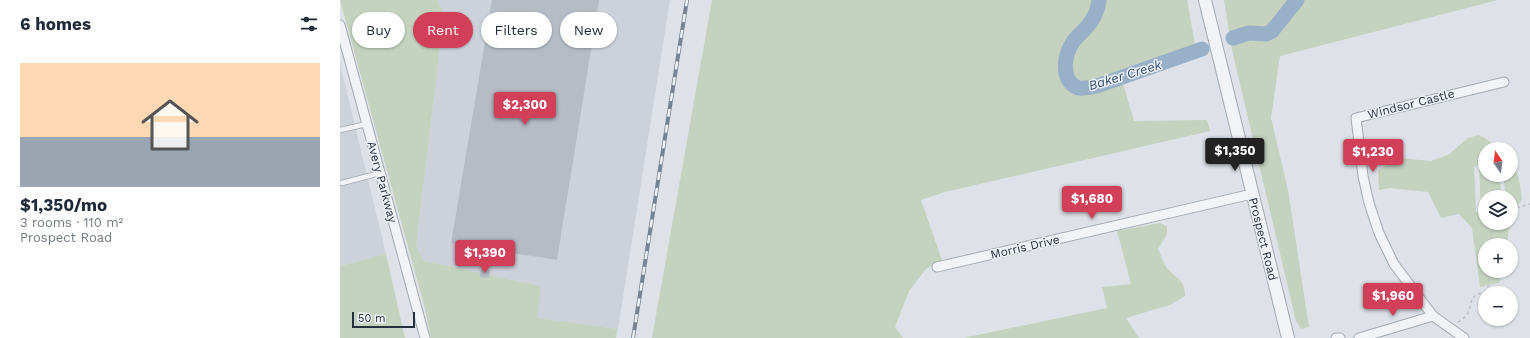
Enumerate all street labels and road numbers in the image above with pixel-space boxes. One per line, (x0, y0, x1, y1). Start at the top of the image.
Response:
street label: Windsor Castle (1366, 86, 1456, 122)
street label: Avery Parkway (364, 140, 400, 225)
street label: Prospect Road (1246, 196, 1280, 282)
street label: Morris Drive (989, 232, 1061, 262)

